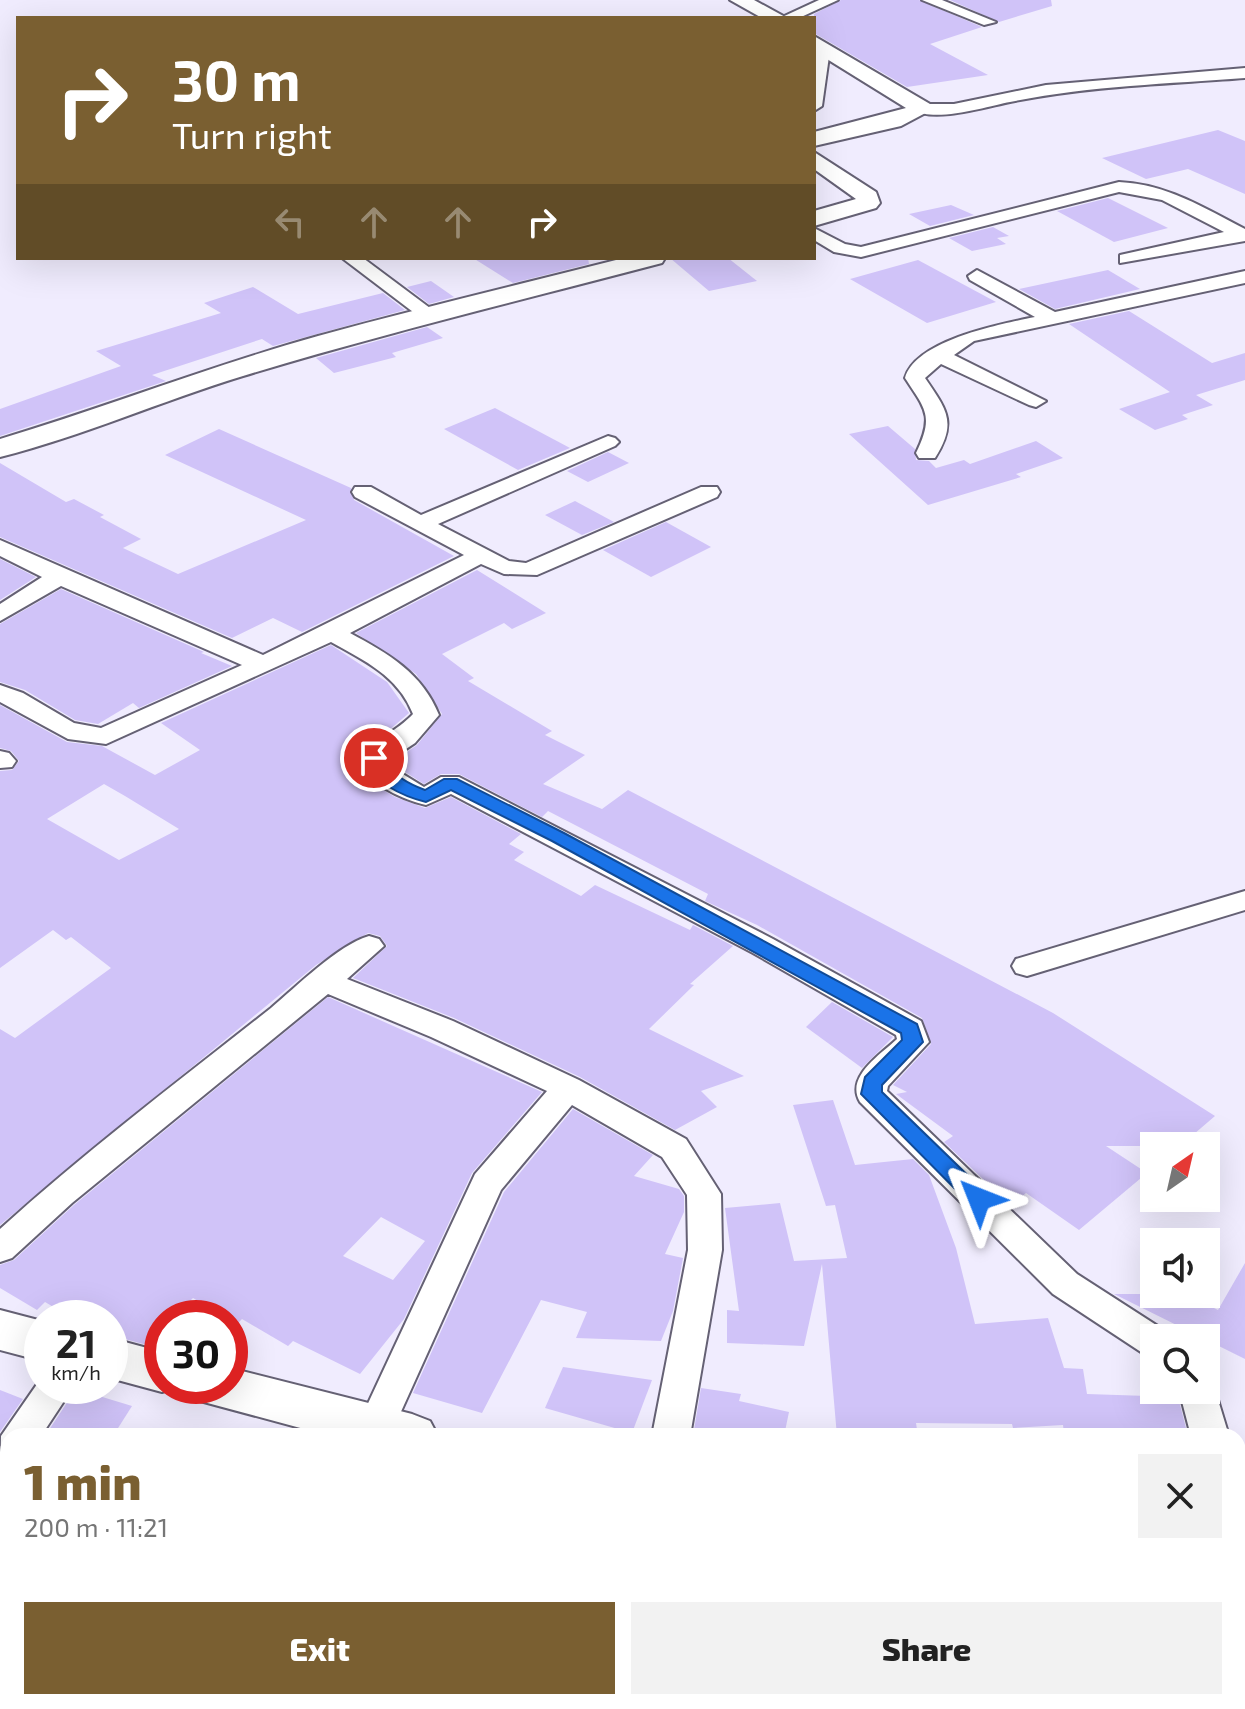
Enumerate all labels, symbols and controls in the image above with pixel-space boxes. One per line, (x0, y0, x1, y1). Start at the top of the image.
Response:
text: 30 m (172, 45, 301, 112)
icon: right (40, 48, 144, 152)
text: Turn right (172, 113, 332, 156)
icon: left (268, 200, 312, 244)
icon: ahead (352, 200, 396, 244)
icon: ahead (436, 200, 480, 244)
icon: right (520, 200, 564, 244)
pin (340, 724, 408, 792)
icon: arrive (352, 736, 396, 780)
north arrow (1140, 1132, 1220, 1212)
map controls (1140, 1132, 1220, 1404)
position arrow (937, 1157, 1021, 1241)
button: sound (1140, 1228, 1220, 1308)
speed limit sign: 30 (144, 1300, 248, 1404)
text: 21 (56, 1318, 96, 1366)
button: search (1140, 1324, 1220, 1404)
text: km/h (51, 1360, 101, 1384)
text: 1 min (24, 1452, 142, 1510)
button: close (1138, 1454, 1222, 1538)
text: 200 m · 11:21 (24, 1511, 168, 1542)
button: Exit (24, 1602, 615, 1694)
button: Share (631, 1602, 1222, 1694)

